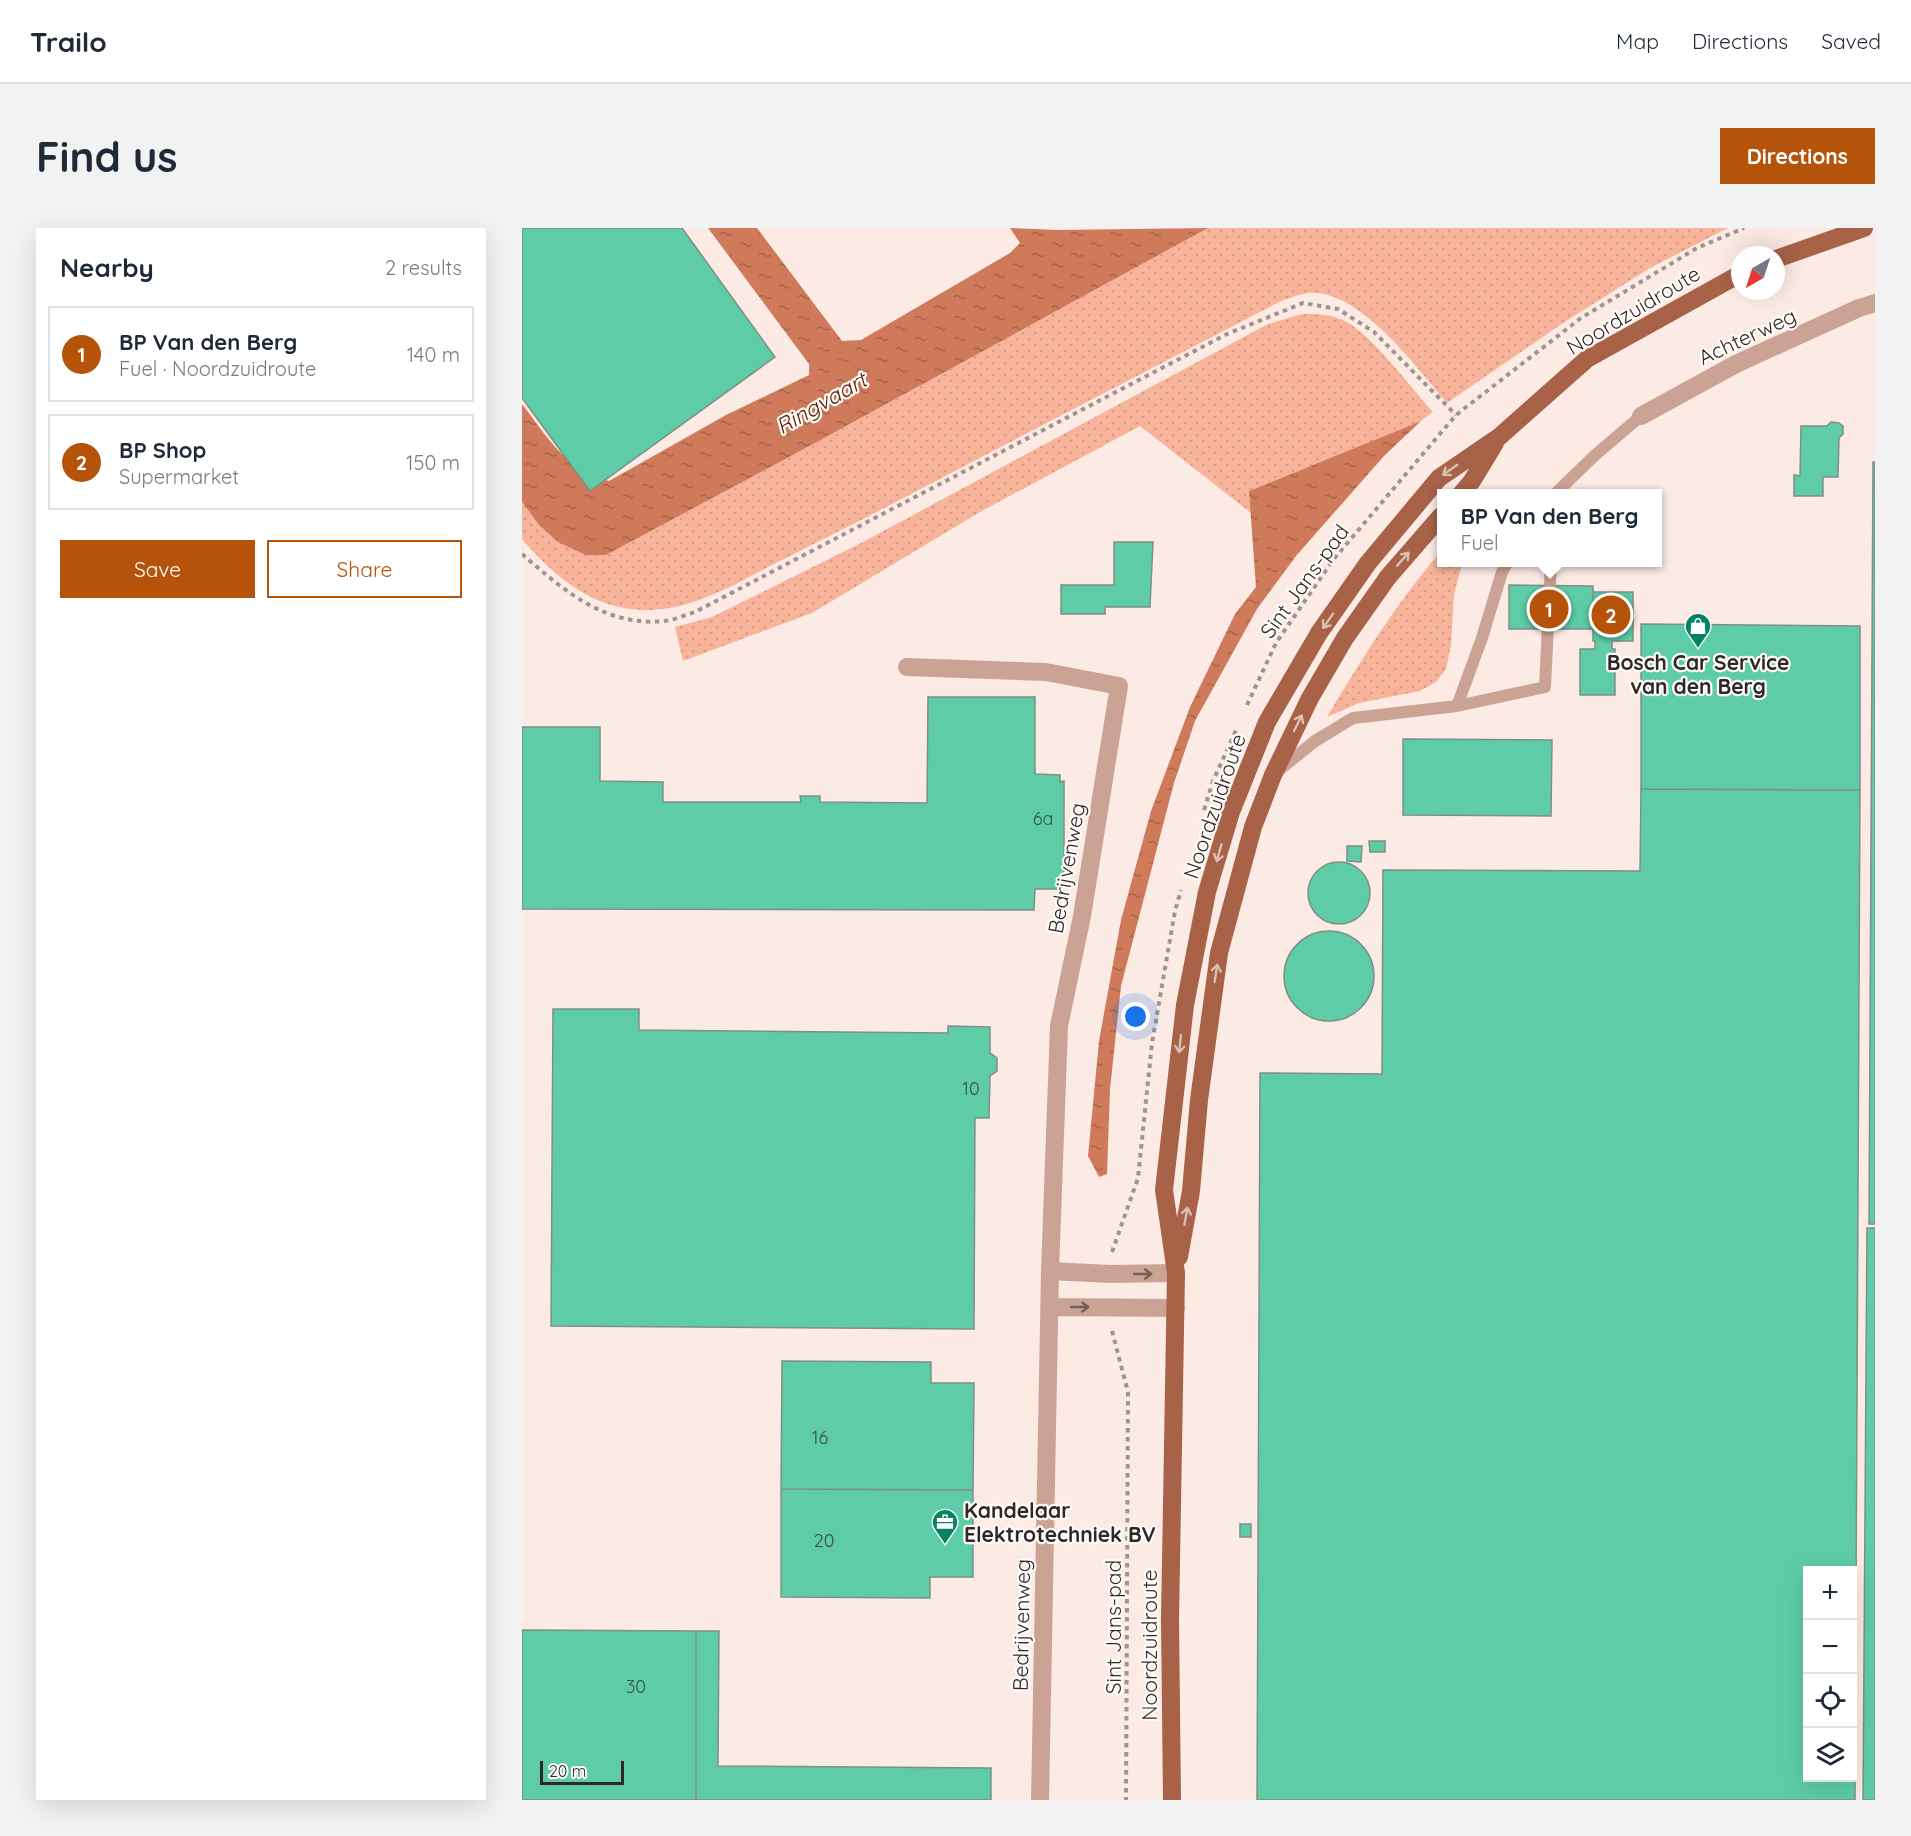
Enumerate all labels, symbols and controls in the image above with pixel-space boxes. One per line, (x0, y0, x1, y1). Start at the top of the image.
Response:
text: Trailo (30, 24, 107, 59)
text: Map (1616, 28, 1659, 54)
text: Directions (1692, 28, 1788, 54)
text: Saved (1821, 28, 1881, 54)
button: Directions (1720, 128, 1875, 184)
text: Find us (36, 130, 178, 183)
north arrow (1731, 246, 1785, 300)
text: Nearby (60, 251, 154, 284)
text: 2 results (385, 255, 462, 280)
street label: Noordzuidroute (1561, 260, 1705, 360)
street label: Achterweg (1694, 302, 1800, 370)
text: BP Van den Berg (119, 328, 297, 356)
text: 1 (78, 342, 85, 367)
text: 140 m (407, 342, 460, 367)
text: Fuel · Noordzuidroute (119, 356, 316, 381)
water label: Ringvaart (771, 365, 874, 440)
text: BP Shop (119, 436, 206, 464)
text: 2 (76, 450, 87, 475)
text: 150 m (406, 450, 460, 475)
text: Supermarket (119, 464, 239, 489)
one-way arrow (1443, 464, 1459, 476)
popup (1437, 489, 1662, 567)
text: BP Van den Berg (1460, 502, 1639, 530)
street label: Sint Jans-pad (1254, 519, 1354, 643)
text: Fuel (1460, 530, 1499, 555)
button: Save (60, 540, 255, 598)
button: Share (267, 540, 462, 598)
one-way arrow (1397, 551, 1410, 567)
pin: 1 (1530, 586, 1568, 632)
pin: 2 (1592, 592, 1630, 638)
shop icon: Bosch Car Service van den Berg (1683, 611, 1713, 649)
one-way arrow (1322, 612, 1334, 628)
place label: Bosch Car Service van den Berg (1607, 649, 1789, 699)
one-way arrow (1293, 714, 1304, 732)
street label: Noordzuidroute (1177, 730, 1251, 882)
street label: Bedrijvenweg (1042, 801, 1090, 935)
house number: 6a (1033, 807, 1053, 830)
one-way arrow (1213, 843, 1224, 862)
one-way arrow (1211, 963, 1222, 983)
your location (1121, 1002, 1150, 1031)
one-way arrow (1174, 1033, 1185, 1053)
house number: 10 (962, 1077, 980, 1100)
one-way arrow (1181, 1207, 1192, 1226)
one-way arrow (1132, 1268, 1152, 1280)
one-way arrow (1069, 1301, 1089, 1313)
house number: 16 (812, 1426, 828, 1449)
place label: Kandelaar Elektrotechniek BV (964, 1497, 1156, 1547)
office icon: Kandelaar Elektrotechniek BV (930, 1507, 960, 1545)
house number: 20 (814, 1529, 834, 1552)
street label: Bedrijvenweg (1007, 1559, 1035, 1691)
street label: Sint Jans-pad (1100, 1560, 1126, 1694)
map controls (1803, 1566, 1857, 1782)
button: + (1803, 1566, 1857, 1620)
street label: Noordzuidroute (1136, 1569, 1162, 1721)
button: − (1803, 1620, 1857, 1674)
button: locate (1803, 1674, 1857, 1728)
house number: 30 (626, 1675, 646, 1698)
button: layers (1803, 1728, 1857, 1782)
scale bar (540, 1758, 624, 1786)
text: 20 m (549, 1761, 586, 1781)

